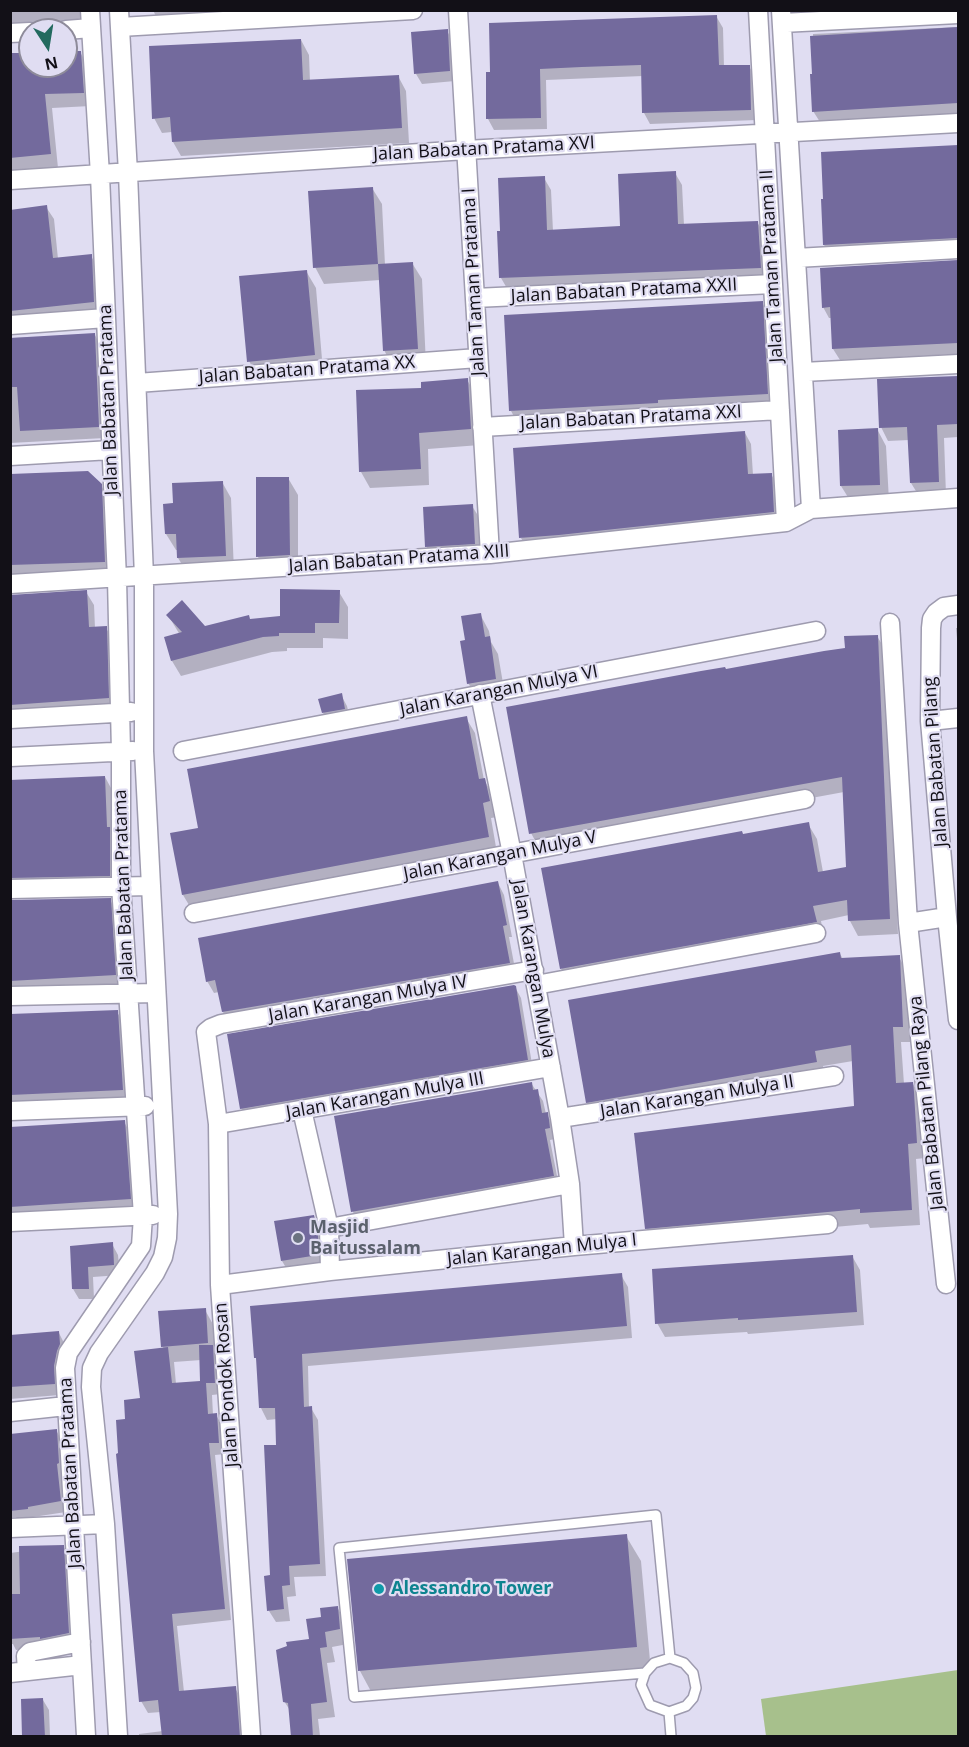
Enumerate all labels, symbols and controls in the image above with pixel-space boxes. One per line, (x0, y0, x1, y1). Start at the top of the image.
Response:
north arrow (18, 18, 78, 78)
text: N (43, 52, 60, 76)
street label: Jalan Babatan Pratama XVI (373, 132, 595, 166)
street label: Jalan Taman Pratama II (756, 169, 788, 363)
street label: Jalan Taman Pratama I (458, 187, 490, 377)
street label: Jalan Babatan Pratama XXII (510, 274, 738, 308)
street label: Jalan Babatan Pratama (95, 304, 123, 496)
street label: Jalan Babatan Pratama XX (198, 352, 416, 388)
street label: Jalan Babatan Pratama XXI (520, 401, 742, 435)
street label: Jalan Babatan Pratama XIII (288, 541, 510, 577)
street label: Jalan Karangan Mulya VI (398, 661, 600, 721)
street label: Jalan Babatan Pilang (919, 676, 953, 848)
street label: Jalan Babatan Pratama (110, 789, 138, 981)
street label: Jalan Karangan Mulya V (402, 827, 598, 885)
street label: Jalan Karangan Mulya (507, 878, 559, 1060)
street label: Jalan Karangan Mulya IV (267, 971, 469, 1027)
street label: Jalan Babatan Pilang Raya (905, 995, 949, 1211)
street label: Jalan Karangan Mulya III (284, 1068, 486, 1124)
street label: Jalan Karangan Mulya II (599, 1071, 795, 1123)
place label: Masjid Baitussalam (310, 1217, 421, 1260)
street label: Jalan Karangan Mulya I (446, 1229, 638, 1271)
marker: Masjid Baitussalam (291, 1231, 305, 1245)
street label: Jalan Pondok Rosan (210, 1302, 244, 1468)
street label: Jalan Babatan Pratama (55, 1377, 87, 1569)
place label: Alessandro Tower (391, 1578, 551, 1600)
marker: Alessandro Tower (372, 1582, 386, 1596)

